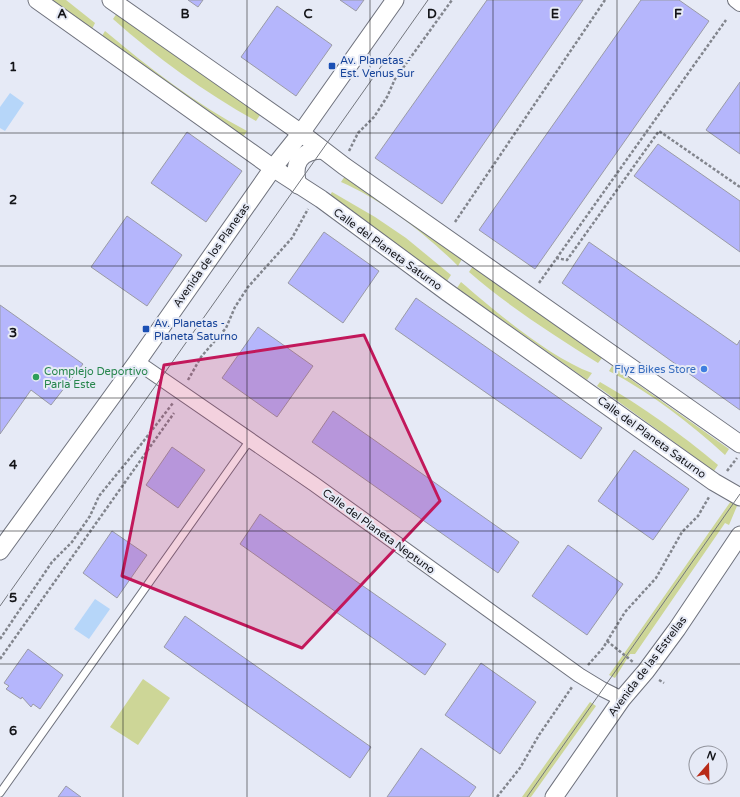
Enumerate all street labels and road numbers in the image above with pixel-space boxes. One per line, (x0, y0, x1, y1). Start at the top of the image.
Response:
street label: Avenida de los Planetas (171, 201, 252, 310)
street label: Calle del Planeta Saturno (331, 206, 445, 293)
street label: Calle del Planeta Saturno (595, 394, 709, 481)
street label: Calle del Planeta Neptuno (320, 486, 438, 577)
street label: Avenida de las Estrellas (606, 614, 689, 719)

